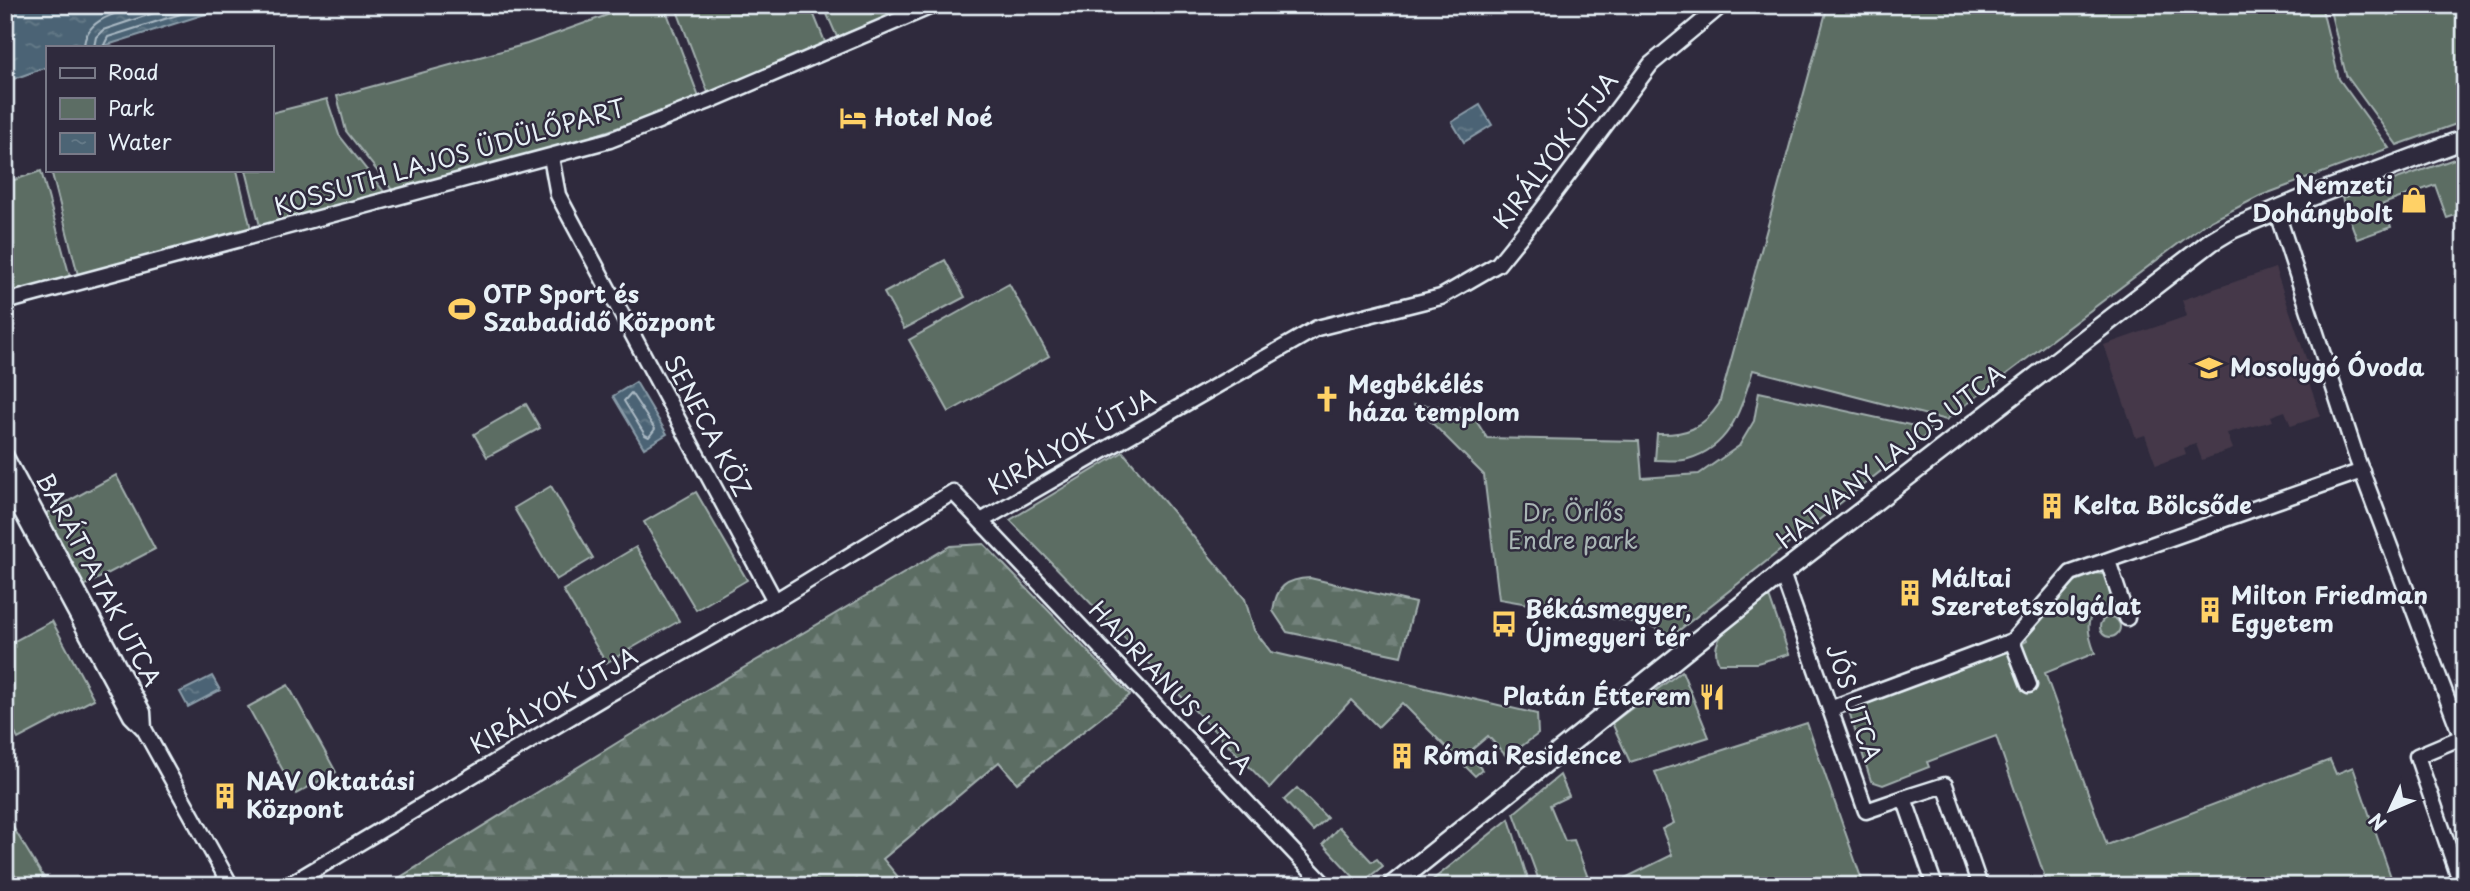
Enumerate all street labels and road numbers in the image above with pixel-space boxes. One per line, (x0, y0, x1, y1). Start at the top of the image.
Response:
street label: KIRÁLYOK ÚTJA (1483, 64, 1625, 236)
street label: KOSSUTH LAJOS ÜDÜLŐPART (270, 88, 630, 224)
street label: SENECA KÖZ (656, 348, 761, 503)
street label: HATVANY LAJOS UTCA (1768, 355, 2012, 556)
street label: KIRÁLYOK ÚTJA (980, 378, 1162, 503)
street label: BARÁTPATAK UTCA (28, 466, 171, 692)
street label: HADRIANUS UTCA (1081, 592, 1261, 781)
street label: KIRÁLYOK ÚTJA (462, 637, 644, 762)
street label: JÓS UTCA (1818, 639, 1892, 766)

